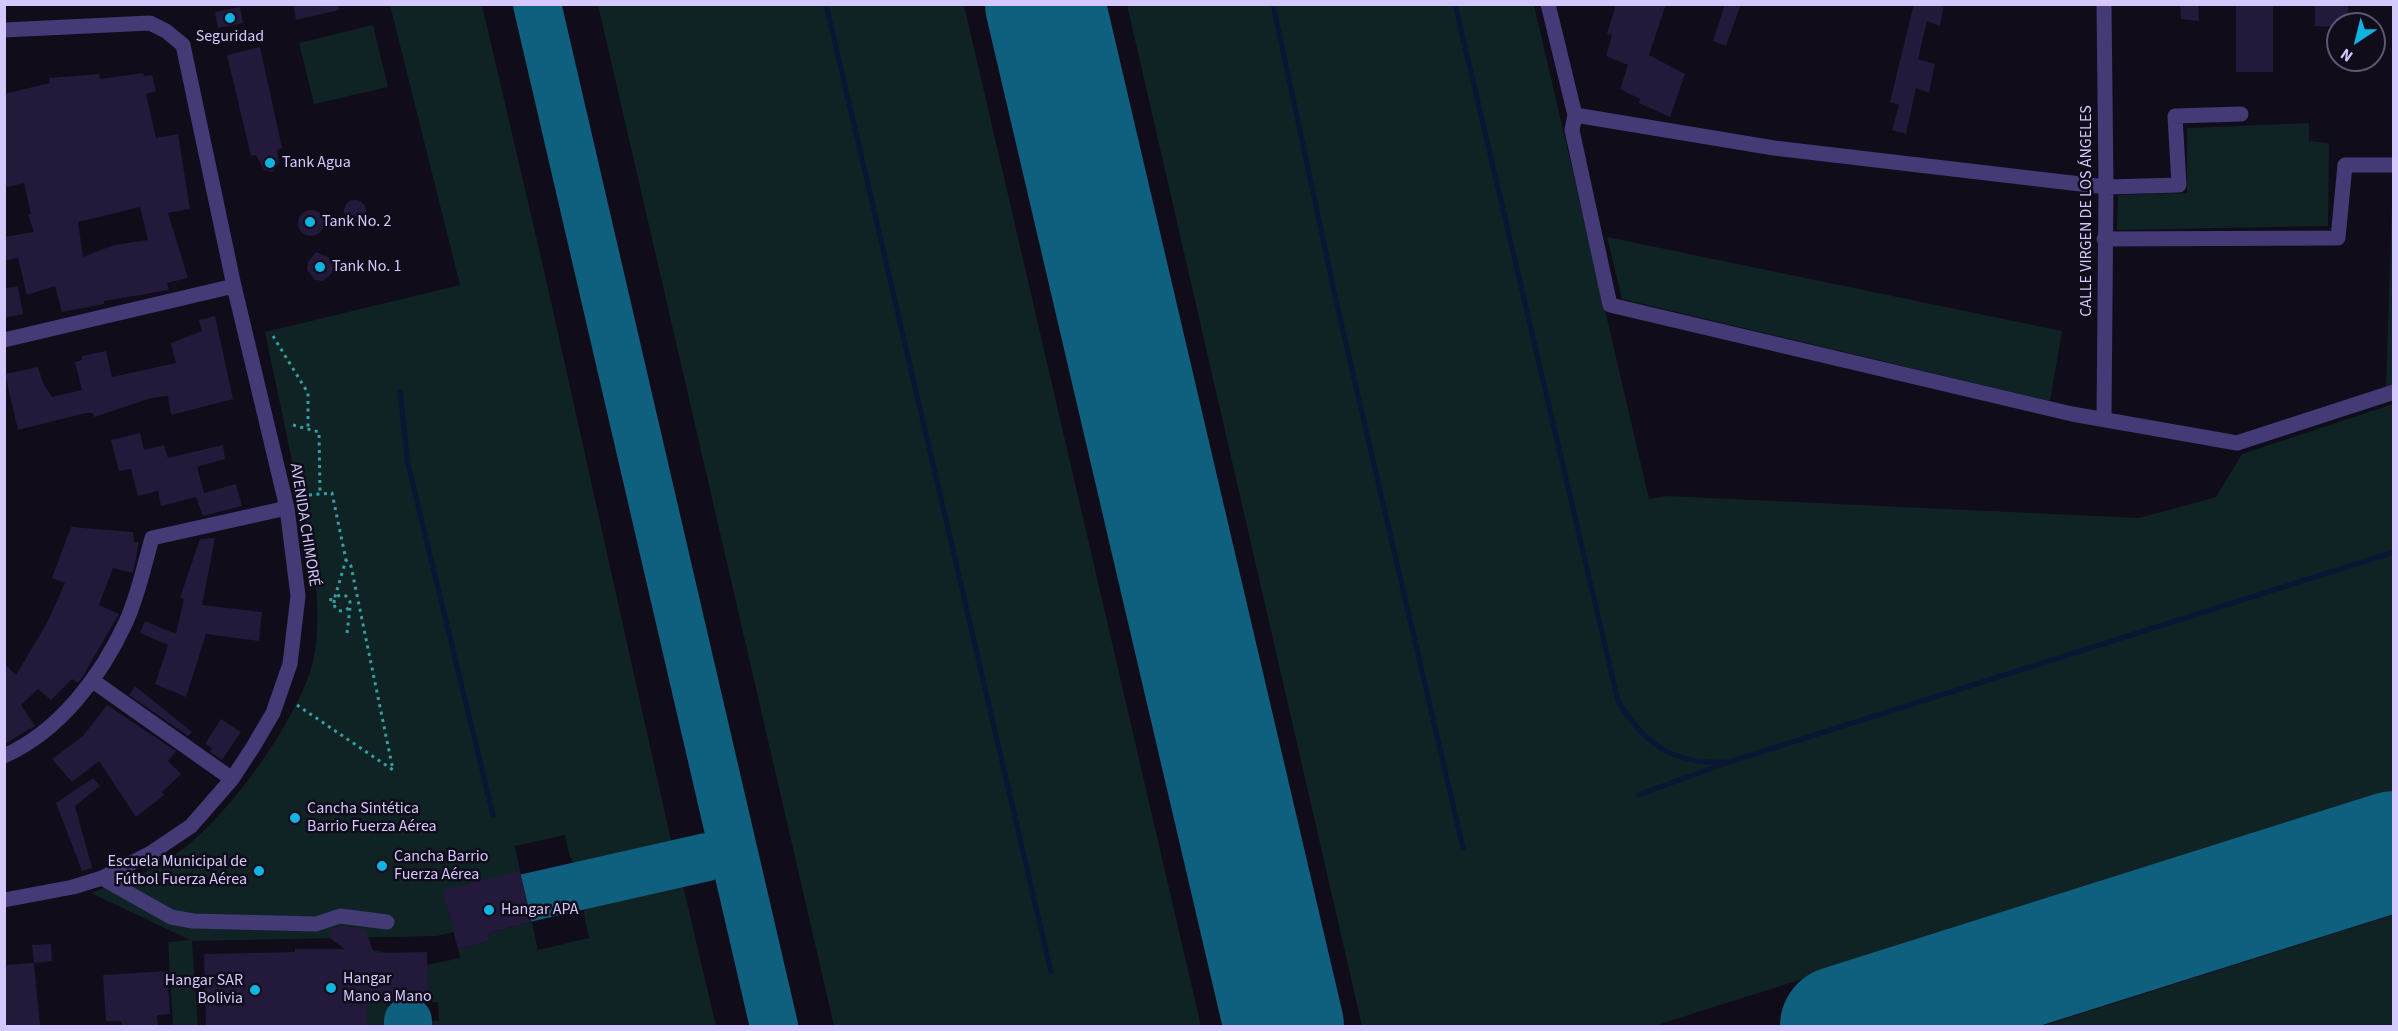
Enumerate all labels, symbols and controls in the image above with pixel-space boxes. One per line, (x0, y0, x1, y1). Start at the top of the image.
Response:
marker: Seguridad (223, 11, 237, 25)
north arrow (2326, 12, 2386, 72)
place label: Seguridad (196, 27, 264, 47)
text: N (2336, 43, 2357, 67)
street label: CALLE VIRGEN DE LOS ÁNGELES (2077, 105, 2097, 317)
place label: Tank Agua (282, 153, 351, 173)
marker: Tank Agua (263, 156, 277, 170)
place label: Tank No. 2 (322, 212, 391, 232)
marker: Tank No. 2 (303, 215, 317, 229)
place label: Tank No. 1 (332, 257, 401, 277)
marker: Tank No. 1 (313, 260, 327, 274)
street label: AVENIDA CHIMORÉ (285, 462, 323, 588)
place label: Cancha Sintética Barrio Fuerza Aérea (307, 799, 437, 837)
marker: Cancha Sintética Barrio Fuerza Aérea (288, 811, 302, 825)
place label: Cancha Barrio Fuerza Aérea (394, 847, 488, 885)
place label: Escuela Municipal de Fútbol Fuerza Aérea (108, 852, 247, 890)
marker: Cancha Barrio Fuerza Aérea (375, 859, 389, 873)
marker: Escuela Municipal de Fútbol Fuerza Aérea (252, 864, 266, 878)
place label: Hangar APA (501, 900, 579, 920)
marker: Hangar APA (482, 903, 496, 917)
place label: Hangar Mano a Mano (343, 969, 432, 1007)
place label: Hangar SAR Bolivia (165, 971, 243, 1009)
marker: Hangar Mano a Mano (324, 981, 338, 995)
marker: Hangar SAR Bolivia (248, 983, 262, 997)

